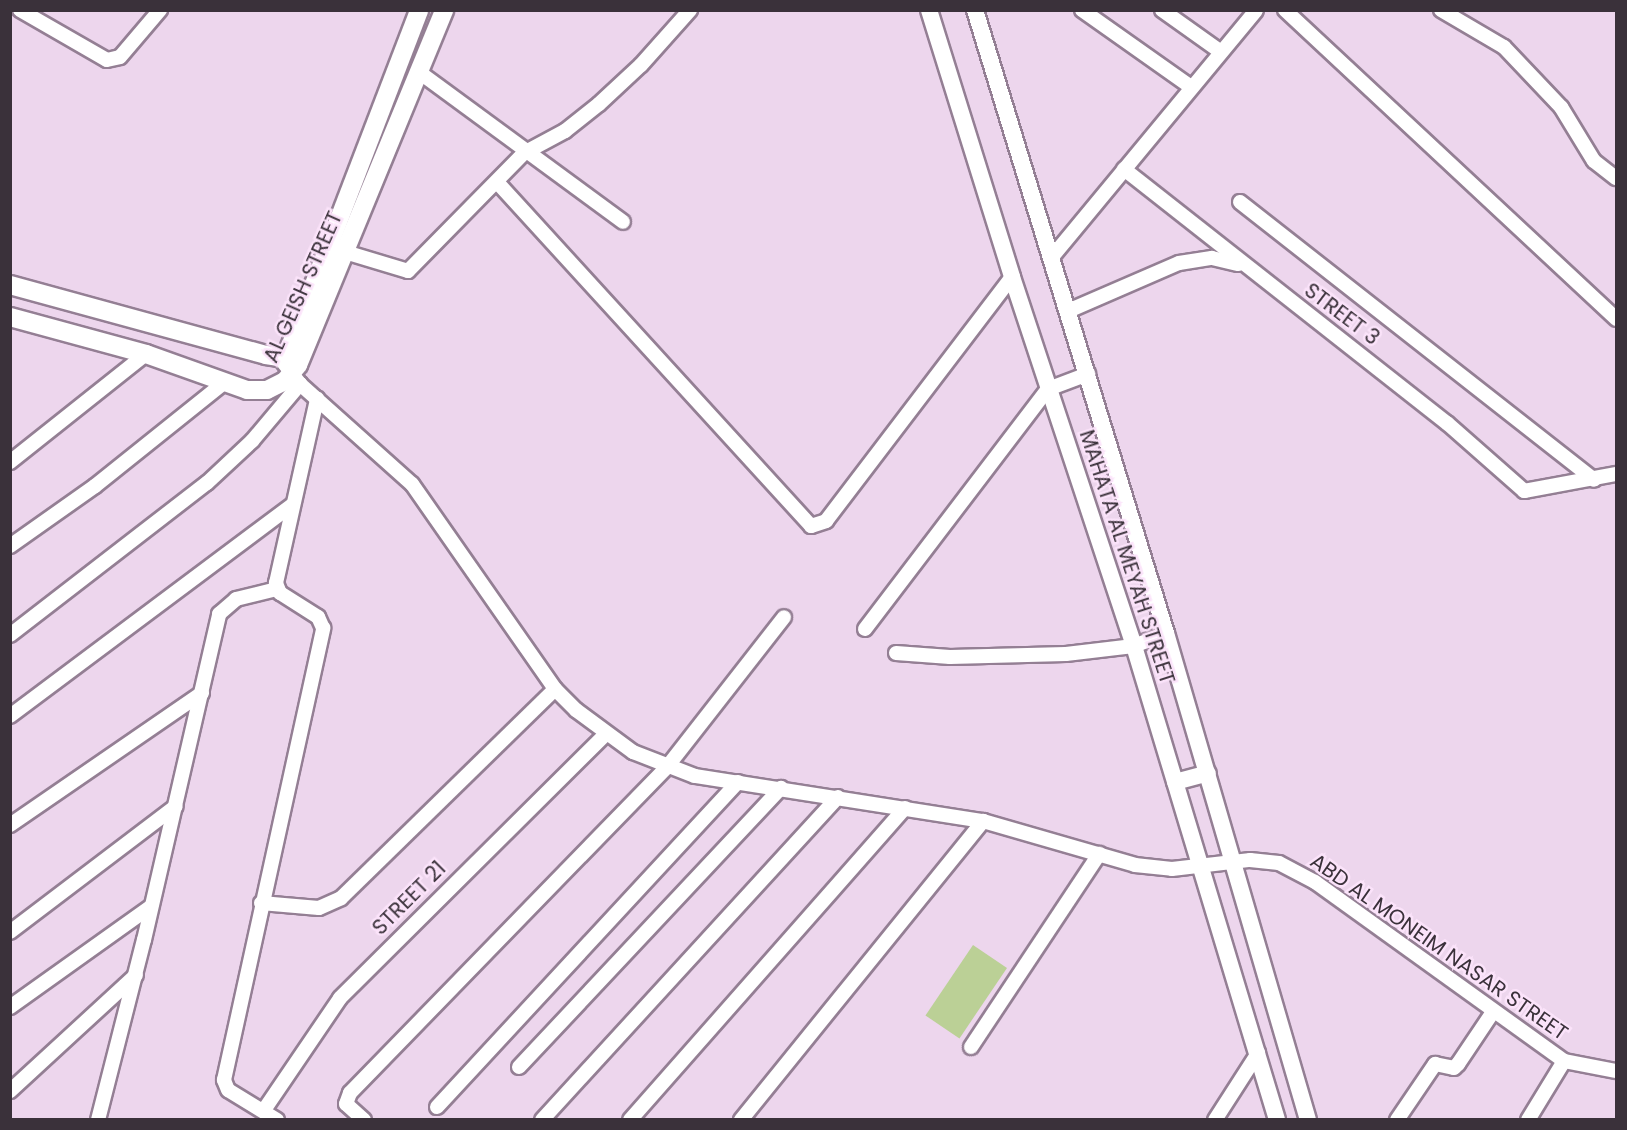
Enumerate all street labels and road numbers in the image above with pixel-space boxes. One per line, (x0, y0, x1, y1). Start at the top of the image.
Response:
street label: AL GEISH STREET (258, 207, 348, 367)
street label: STREET 3 (1300, 278, 1384, 350)
street label: MAHATA AL MEYAH STREET (1074, 427, 1180, 687)
street label: ABD AL MONEIM NASAR STREET (1305, 848, 1573, 1046)
street label: STREET 21 (367, 856, 451, 940)

